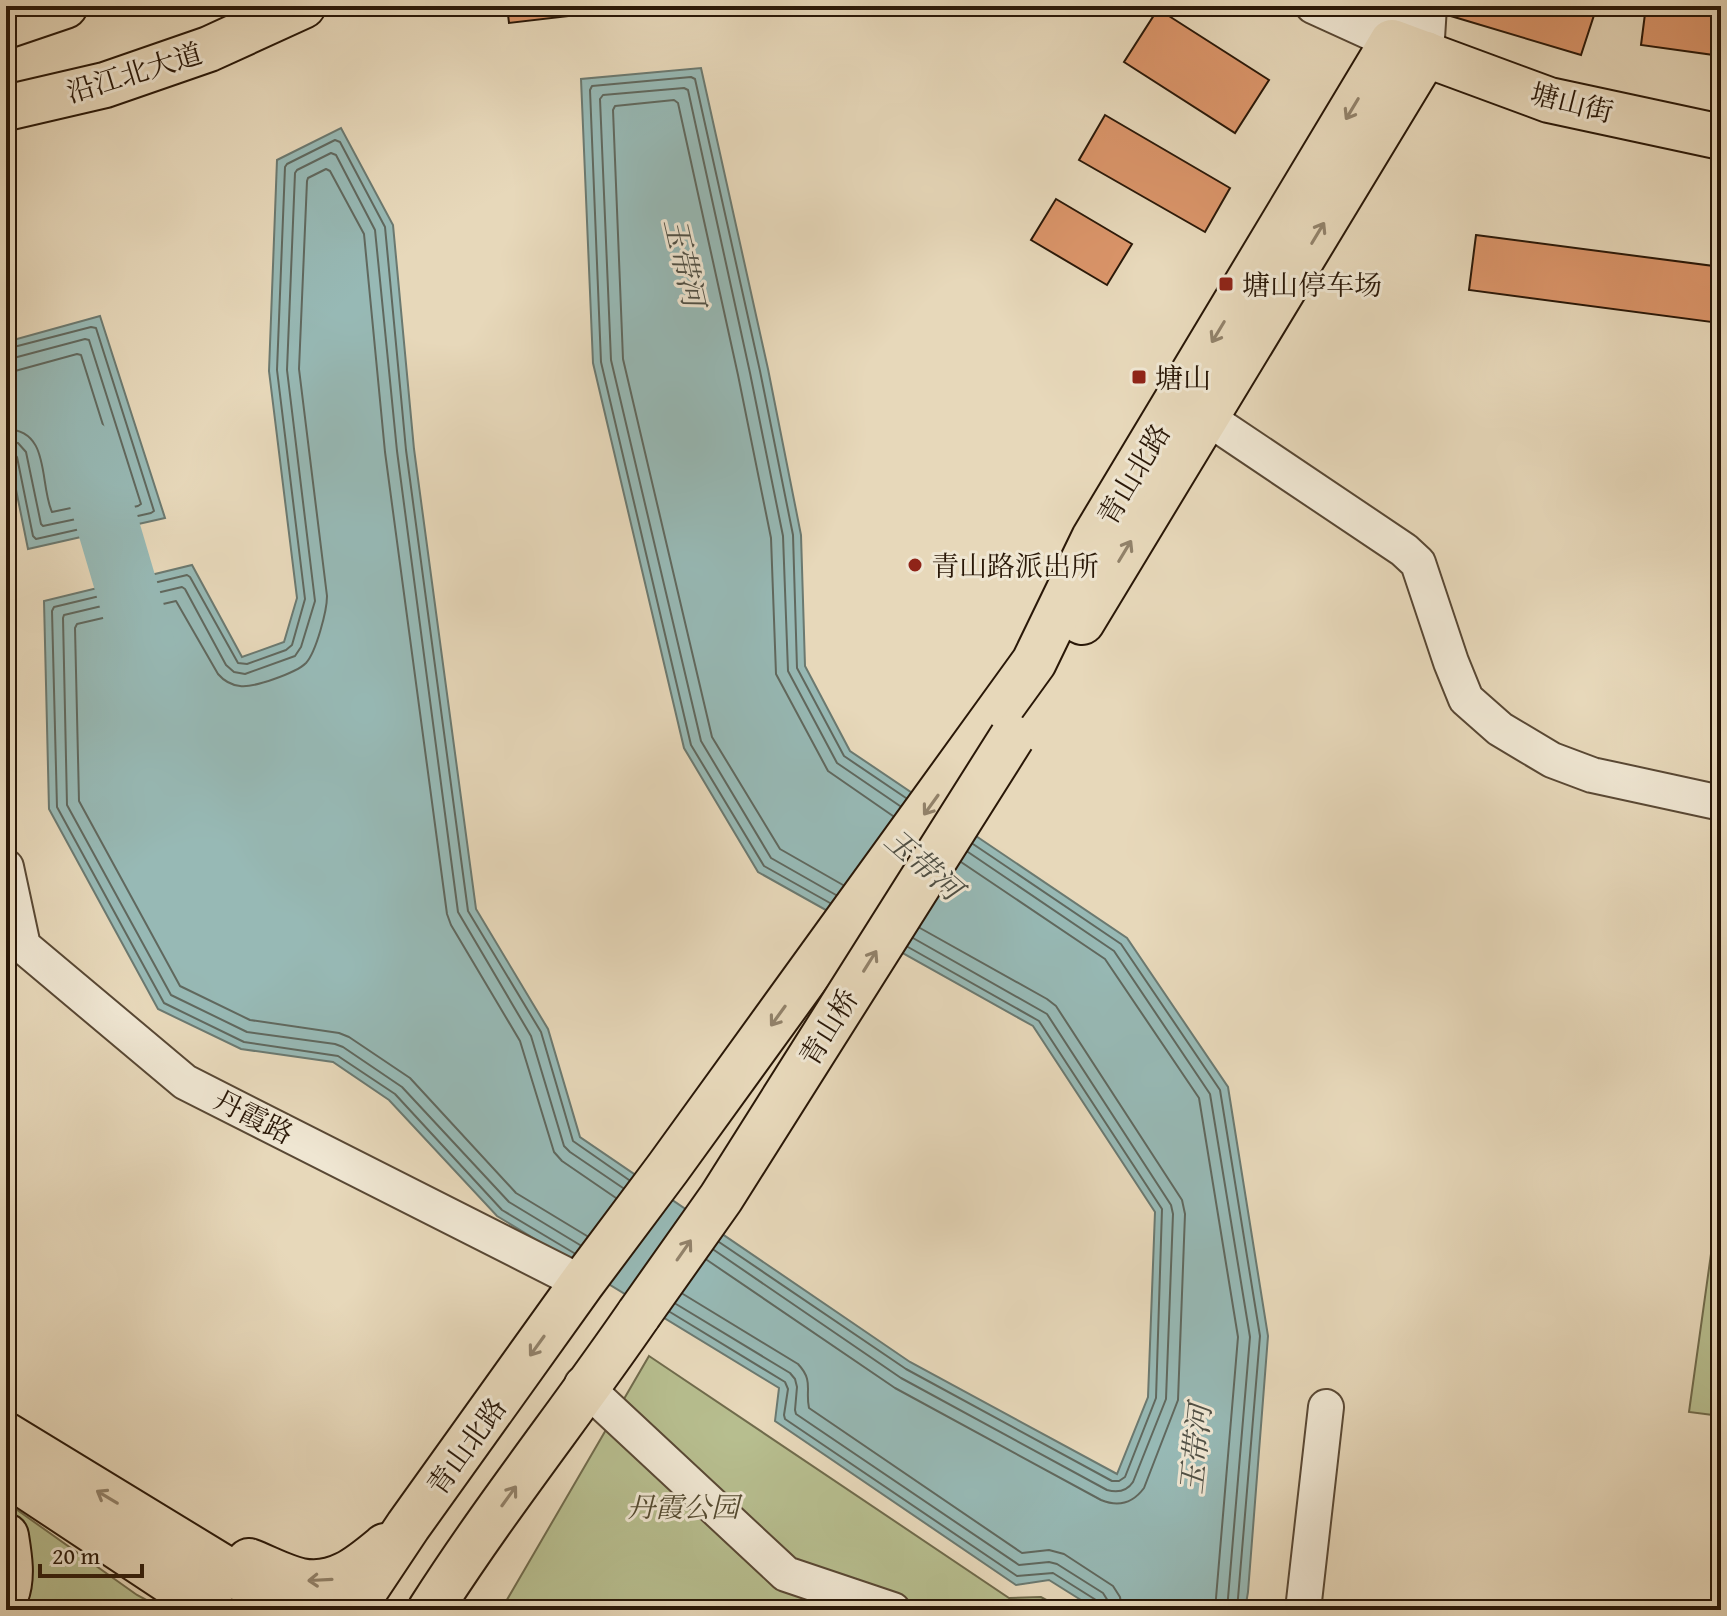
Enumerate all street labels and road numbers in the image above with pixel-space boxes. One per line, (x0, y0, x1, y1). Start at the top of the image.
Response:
street label: 沿江北大道 (61, 32, 207, 112)
street label: 塘山街 (1526, 72, 1618, 132)
street label: 青山北路 (1087, 415, 1179, 533)
street label: 青山桥 (788, 981, 868, 1073)
street label: 丹霞路 (207, 1079, 301, 1153)
street label: 青山北路 (416, 1389, 516, 1503)

